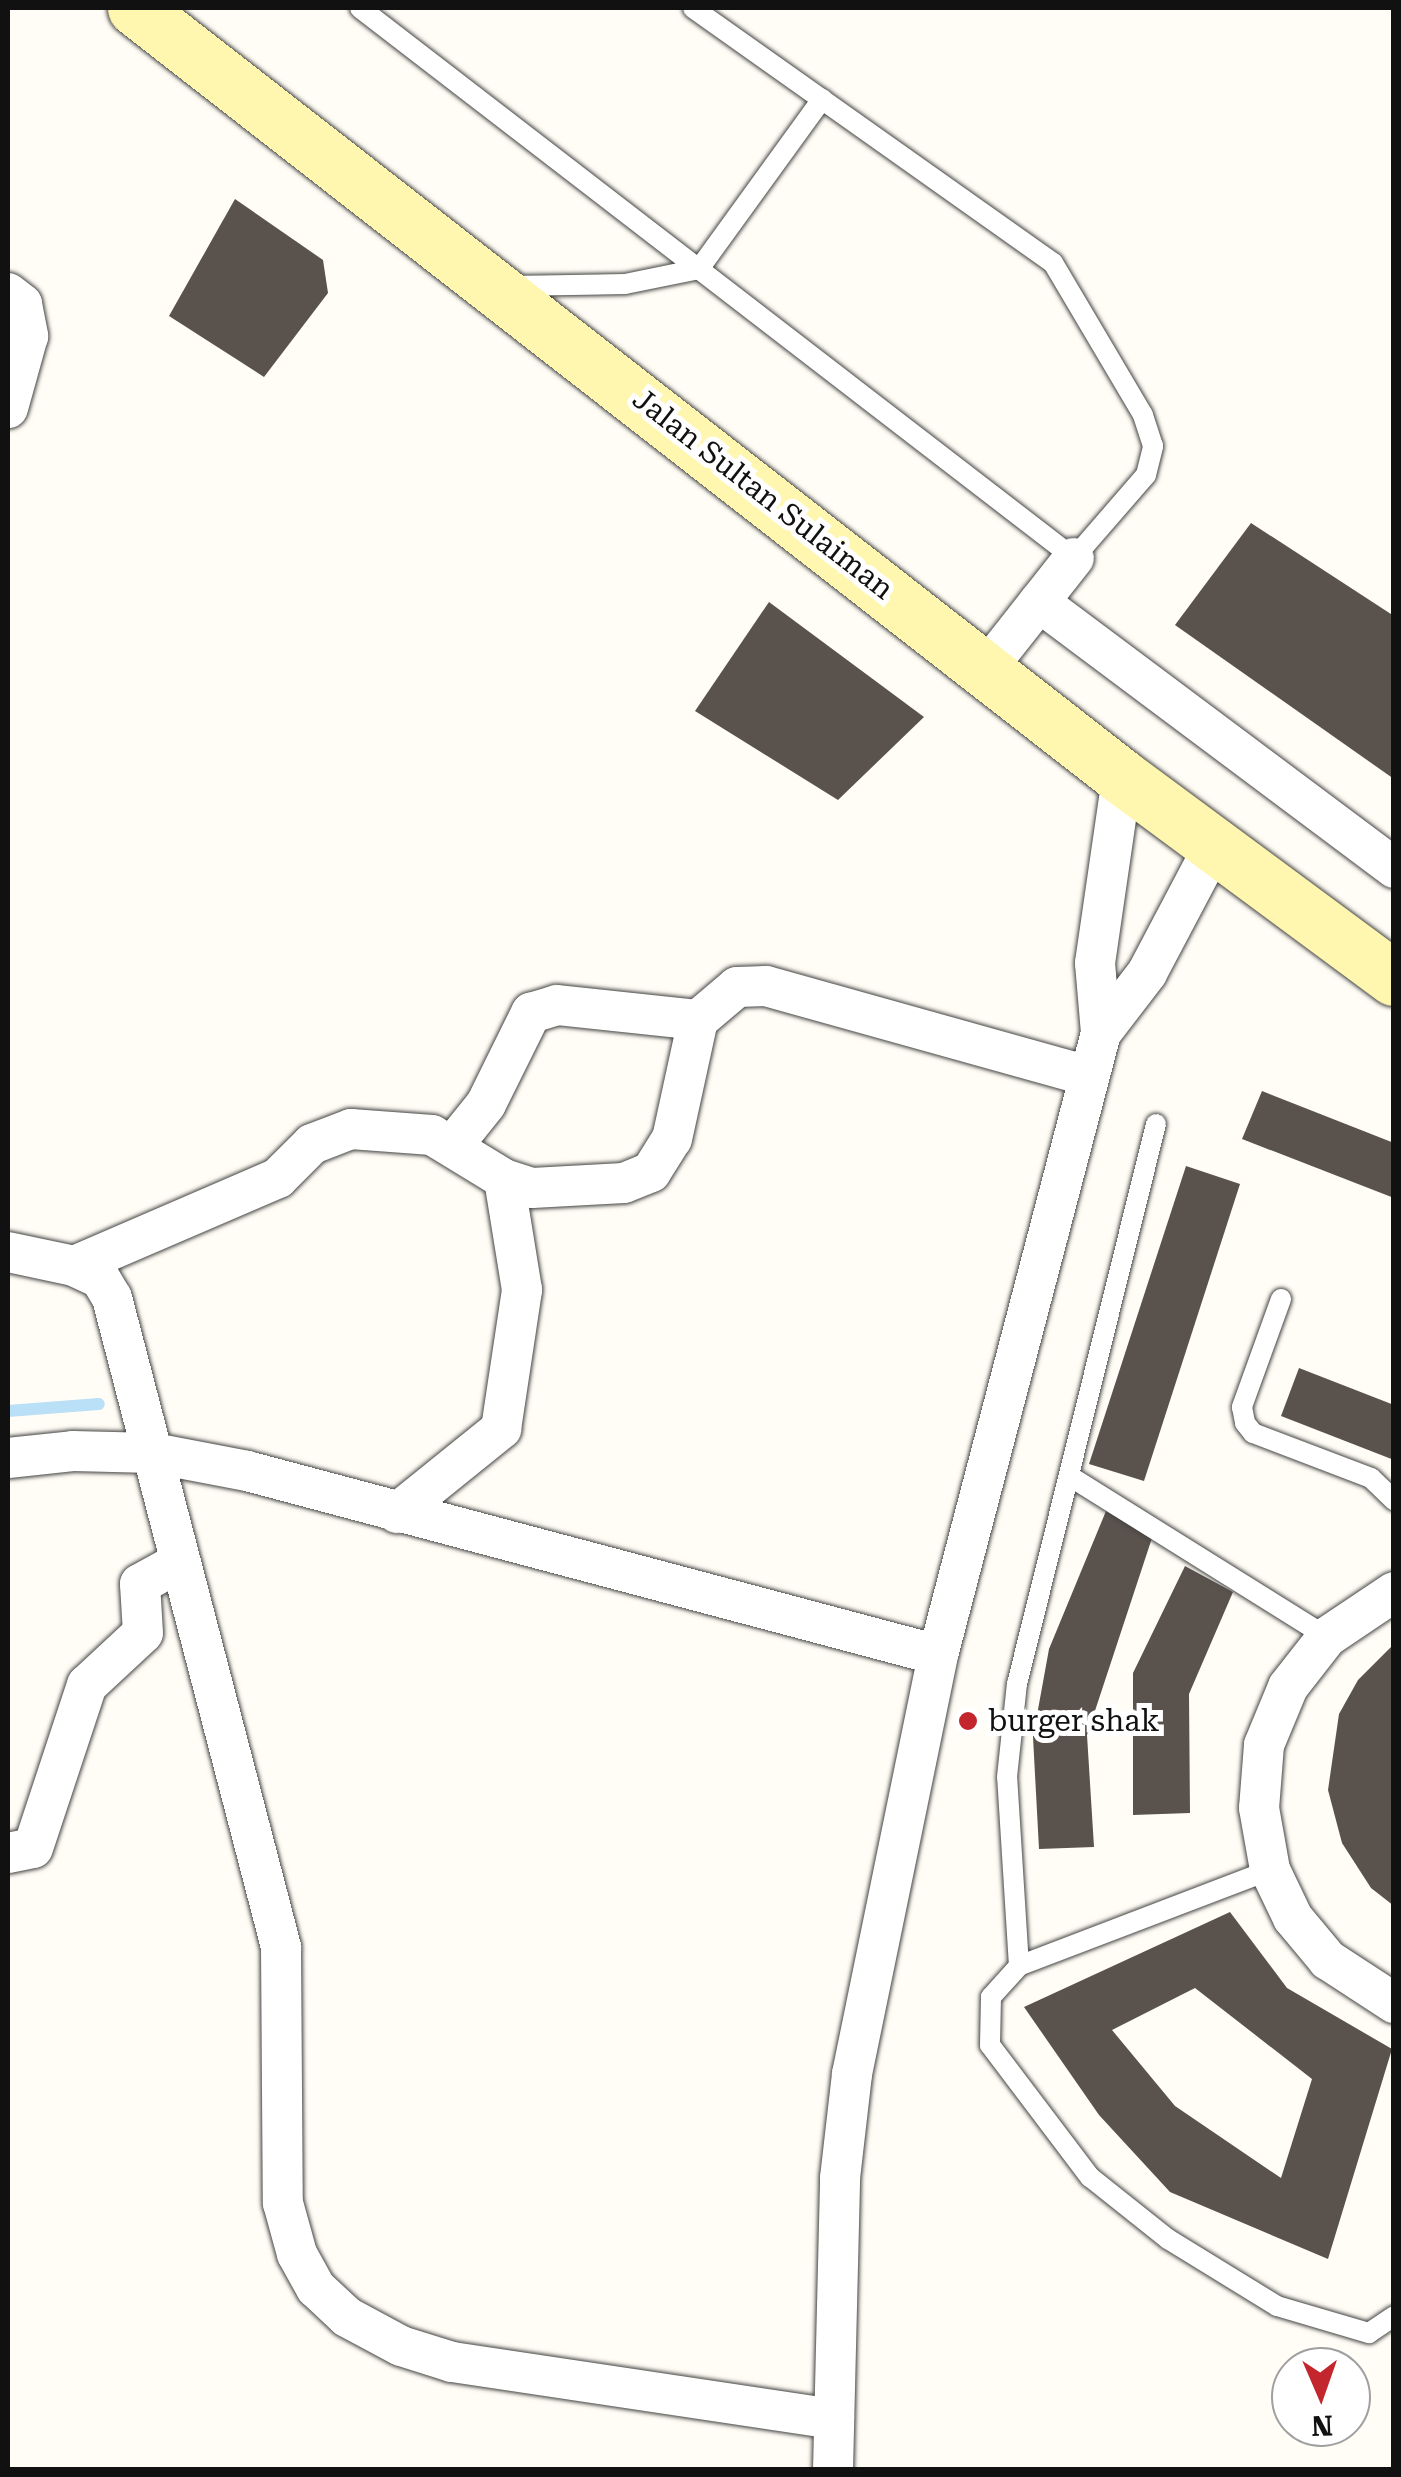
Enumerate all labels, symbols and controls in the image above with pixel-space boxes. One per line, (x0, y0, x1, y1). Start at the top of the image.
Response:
street label: Jalan Sultan Sulaiman (625, 381, 901, 607)
place label: burger shak (988, 1703, 1160, 1739)
marker: burger shak (957, 1710, 979, 1732)
north arrow (1271, 2347, 1371, 2447)
text: N (1311, 2409, 1333, 2442)

